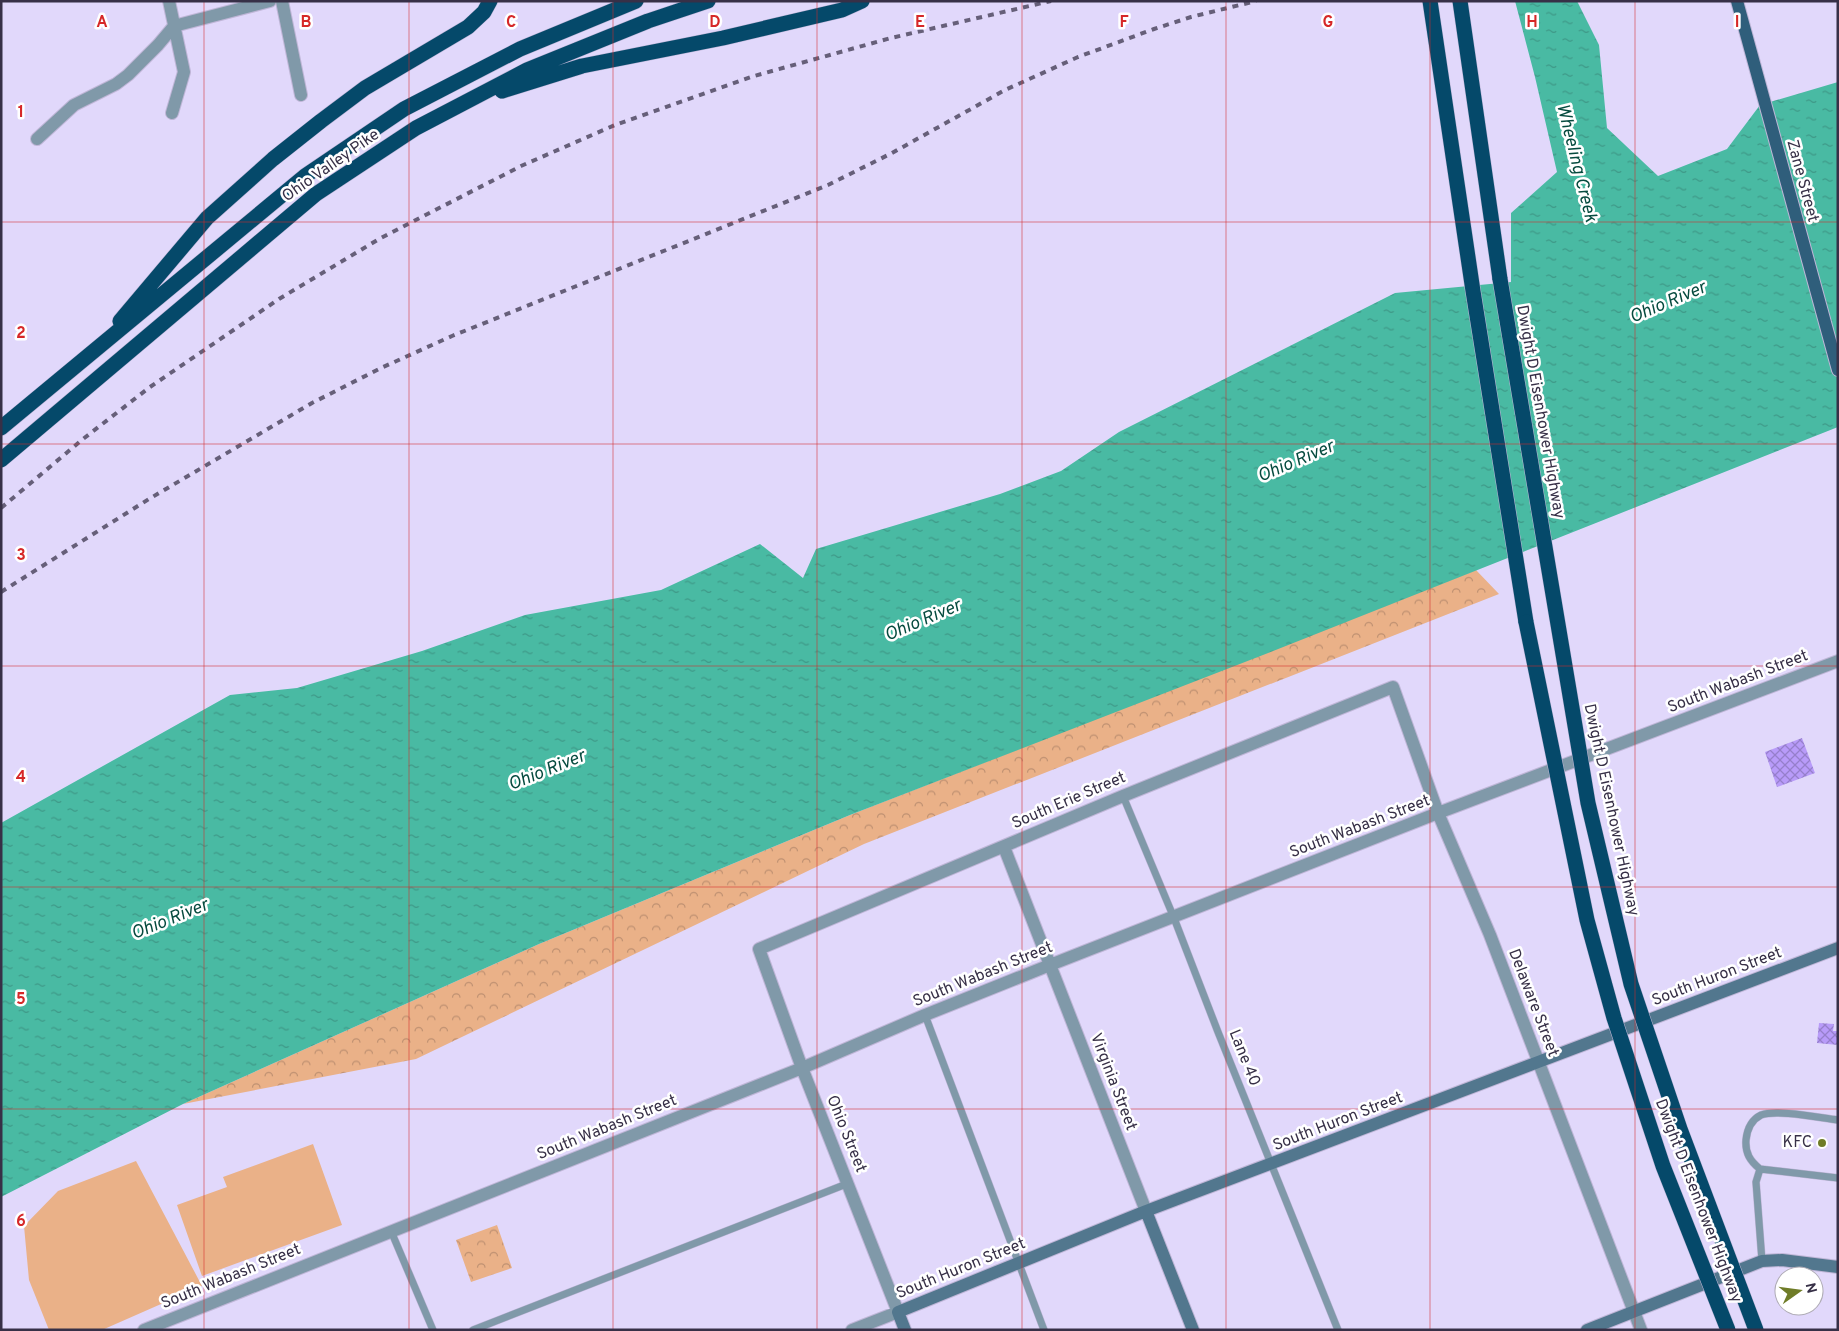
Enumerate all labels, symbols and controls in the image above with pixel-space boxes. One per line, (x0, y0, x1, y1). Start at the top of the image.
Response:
text: A (96, 13, 108, 33)
text: B (300, 13, 312, 33)
text: C (506, 13, 516, 33)
text: D (709, 13, 721, 33)
text: E (915, 13, 925, 33)
text: F (1119, 13, 1129, 33)
text: G (1323, 13, 1333, 33)
text: H (1526, 13, 1538, 33)
text: I (1735, 13, 1739, 33)
water label: Wheeling Creek (1550, 101, 1602, 225)
text: 1 (18, 103, 24, 123)
street label: Ohio Valley Pike (278, 125, 384, 207)
street label: Zane Street (1781, 138, 1823, 224)
water label: Ohio River (1626, 276, 1712, 329)
street label: Dwight D Eisenhower Highway (1511, 304, 1569, 520)
text: 2 (16, 324, 26, 344)
water label: Ohio River (1254, 435, 1340, 488)
text: 3 (16, 546, 26, 566)
water label: Ohio River (881, 594, 967, 647)
street label: South Wabash Street (1665, 646, 1811, 718)
street label: Dwight D Eisenhower Highway (1579, 702, 1643, 918)
water label: Ohio River (505, 744, 591, 797)
text: 4 (16, 768, 26, 788)
street label: South Erie Street (1009, 768, 1129, 834)
street label: South Wabash Street (1287, 791, 1433, 863)
water label: Ohio River (128, 893, 214, 946)
street label: South Wabash Street (910, 938, 1056, 1012)
street label: South Huron Street (1649, 943, 1785, 1011)
street label: Delaware Street (1503, 946, 1563, 1060)
text: 5 (16, 990, 26, 1010)
street label: Lane 40 (1224, 1027, 1264, 1089)
street label: Virginia Street (1085, 1030, 1141, 1134)
street label: South Huron Street (1270, 1088, 1406, 1156)
street label: South Wabash Street (534, 1091, 680, 1165)
street label: Ohio Street (821, 1092, 871, 1176)
street label: Dwight D Eisenhower Highway (1650, 1096, 1746, 1306)
place label: KFC (1783, 1133, 1812, 1153)
marker: KFC (1816, 1137, 1828, 1149)
text: 6 (16, 1212, 26, 1232)
street label: South Huron Street (893, 1234, 1029, 1304)
street label: South Wabash Street (158, 1240, 304, 1314)
north arrow (1774, 1266, 1824, 1316)
text: N (1801, 1281, 1820, 1295)

